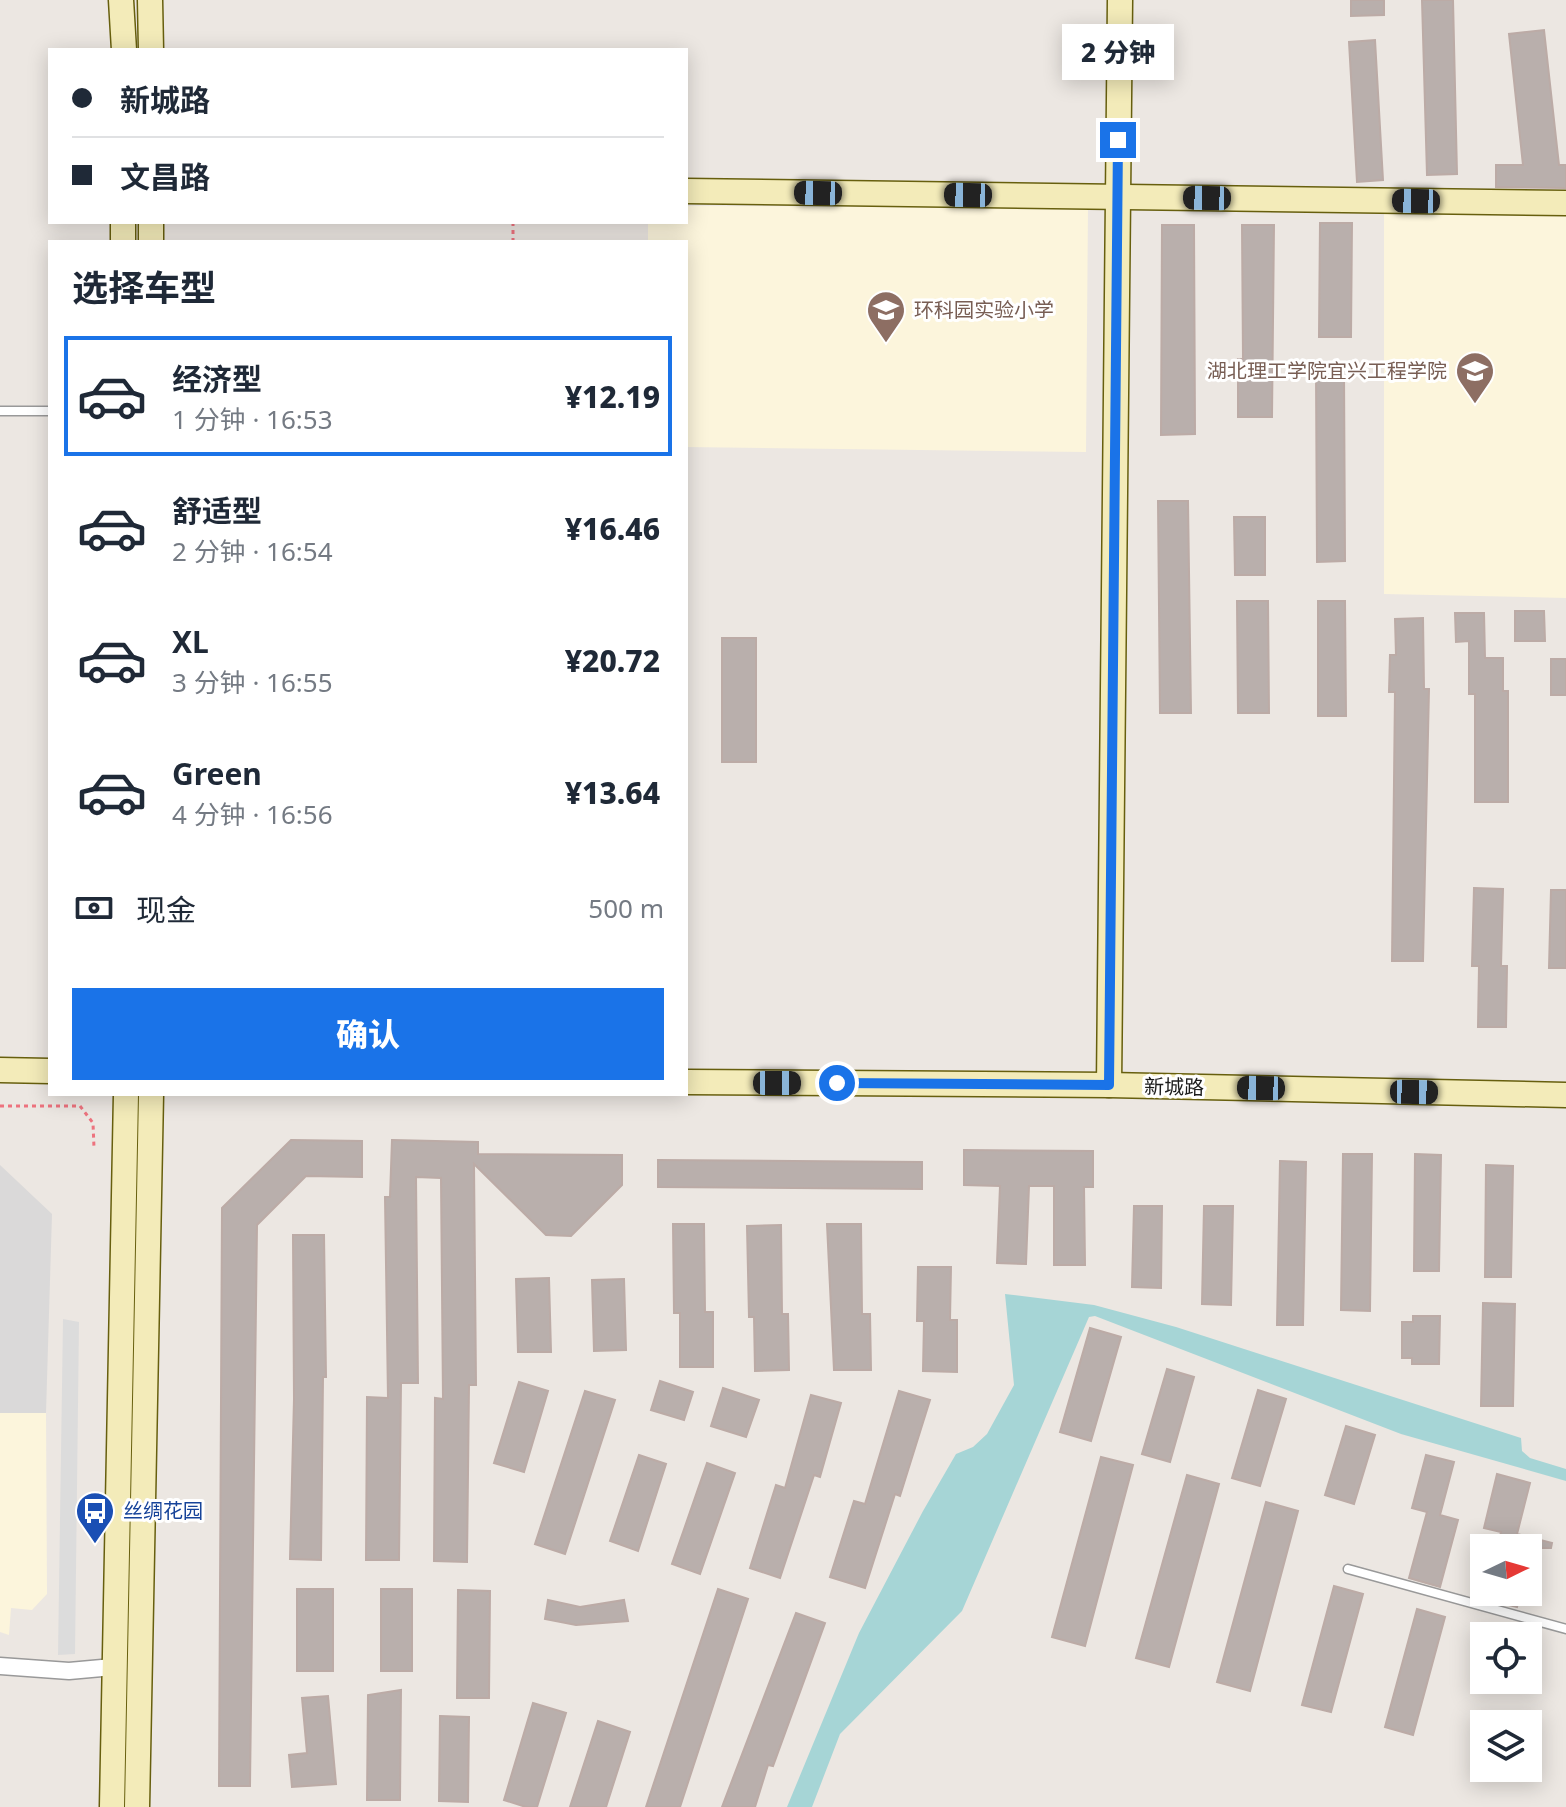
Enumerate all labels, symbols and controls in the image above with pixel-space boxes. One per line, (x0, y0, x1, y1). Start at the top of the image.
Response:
callout: 2 分钟 (1062, 24, 1174, 80)
text: 2 分钟 (1081, 34, 1155, 70)
text: 新城路 (120, 79, 210, 120)
route end (1100, 122, 1136, 158)
text: 文昌路 (120, 156, 210, 197)
car (794, 181, 842, 205)
car (944, 183, 992, 207)
car (1183, 186, 1231, 210)
car (1392, 189, 1440, 213)
text: 选择车型 (72, 263, 216, 312)
school or university icon: 环科园实验小学 (865, 289, 907, 344)
place label: 环科园实验小学 (914, 296, 1054, 323)
school or university icon: 湖北理工学院宜兴工程学院 (1454, 350, 1496, 405)
place label: 湖北理工学院宜兴工程学院 (1207, 357, 1447, 384)
text: 经济型 (172, 358, 262, 399)
icon: car (76, 360, 148, 432)
text: ¥12.19 (565, 376, 660, 417)
text: 1 分钟 · 16:53 (172, 401, 333, 437)
text: 舒适型 (172, 490, 262, 531)
icon: car (76, 492, 148, 564)
text: ¥16.46 (565, 508, 660, 549)
text: 2 分钟 · 16:54 (172, 533, 333, 569)
text: XL (172, 621, 209, 662)
icon: car (76, 624, 148, 696)
text: ¥20.72 (565, 640, 660, 681)
text: 3 分钟 · 16:55 (172, 664, 333, 700)
text: Green (172, 753, 262, 794)
icon: car (76, 756, 148, 828)
text: ¥13.64 (565, 772, 660, 813)
text: 4 分钟 · 16:56 (172, 796, 333, 832)
icon: cash (72, 886, 116, 930)
text: 现金 (136, 889, 196, 930)
text: 500 m (588, 890, 664, 926)
button: 确认 (72, 988, 664, 1080)
route start (819, 1065, 855, 1101)
car (753, 1071, 801, 1095)
street label: 新城路 (1144, 1072, 1204, 1101)
car (1237, 1076, 1285, 1100)
car (1390, 1080, 1438, 1104)
bus stop icon: 丝绸花园 (74, 1490, 116, 1545)
place label: 丝绸花园 (123, 1497, 203, 1524)
north arrow (1470, 1534, 1542, 1606)
map controls (1470, 1534, 1542, 1782)
button: locate (1470, 1622, 1542, 1694)
button: layers (1470, 1710, 1542, 1782)

